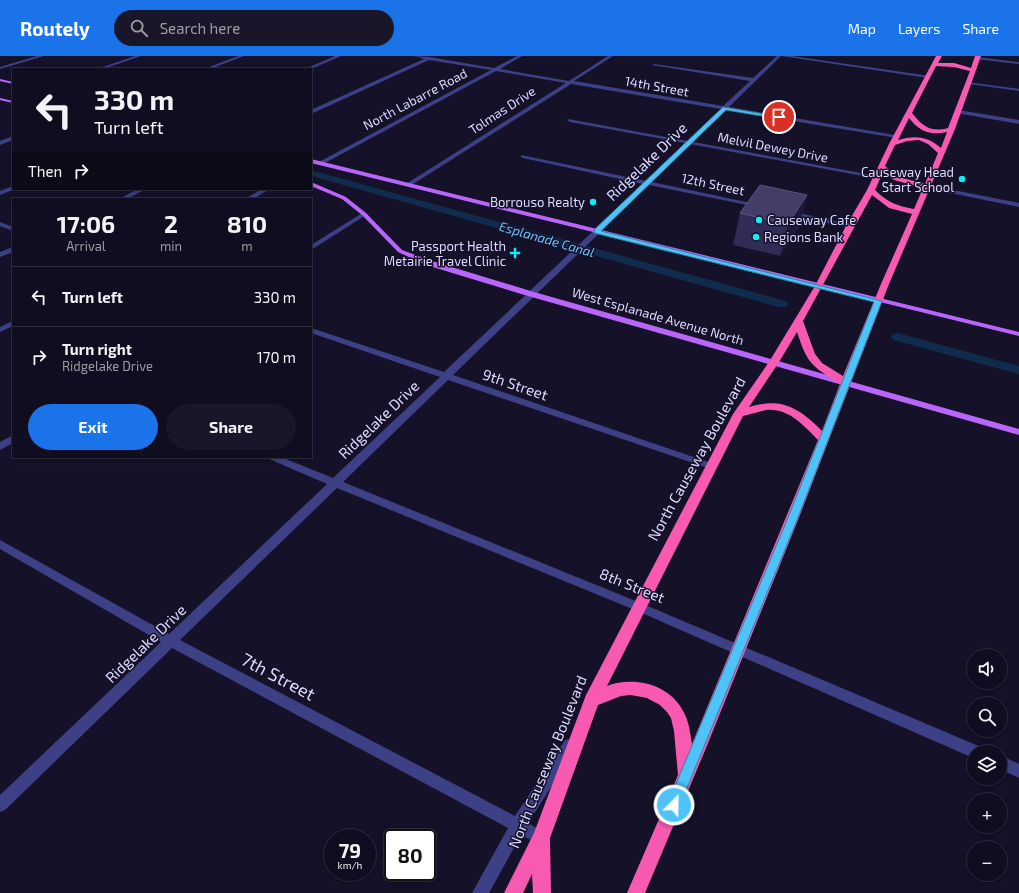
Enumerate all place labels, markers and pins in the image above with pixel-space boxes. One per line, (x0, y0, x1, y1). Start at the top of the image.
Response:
pin (762, 100, 796, 134)
place label: Causeway Head Start School (861, 164, 954, 195)
marker: Causeway Head Start School (957, 174, 967, 184)
place label: Borrouso Realty (490, 194, 585, 210)
marker: Borrouso Realty (588, 197, 598, 207)
place label: Causeway Cafe (767, 212, 856, 228)
marker: Causeway Cafe (754, 215, 764, 225)
place label: Regions Bank (764, 229, 844, 245)
marker: Regions Bank (751, 232, 761, 242)
place label: Passport Health Metairie Travel Clinic (384, 238, 506, 269)
marker: Passport Health Metairie Travel Clinic (509, 247, 521, 259)

